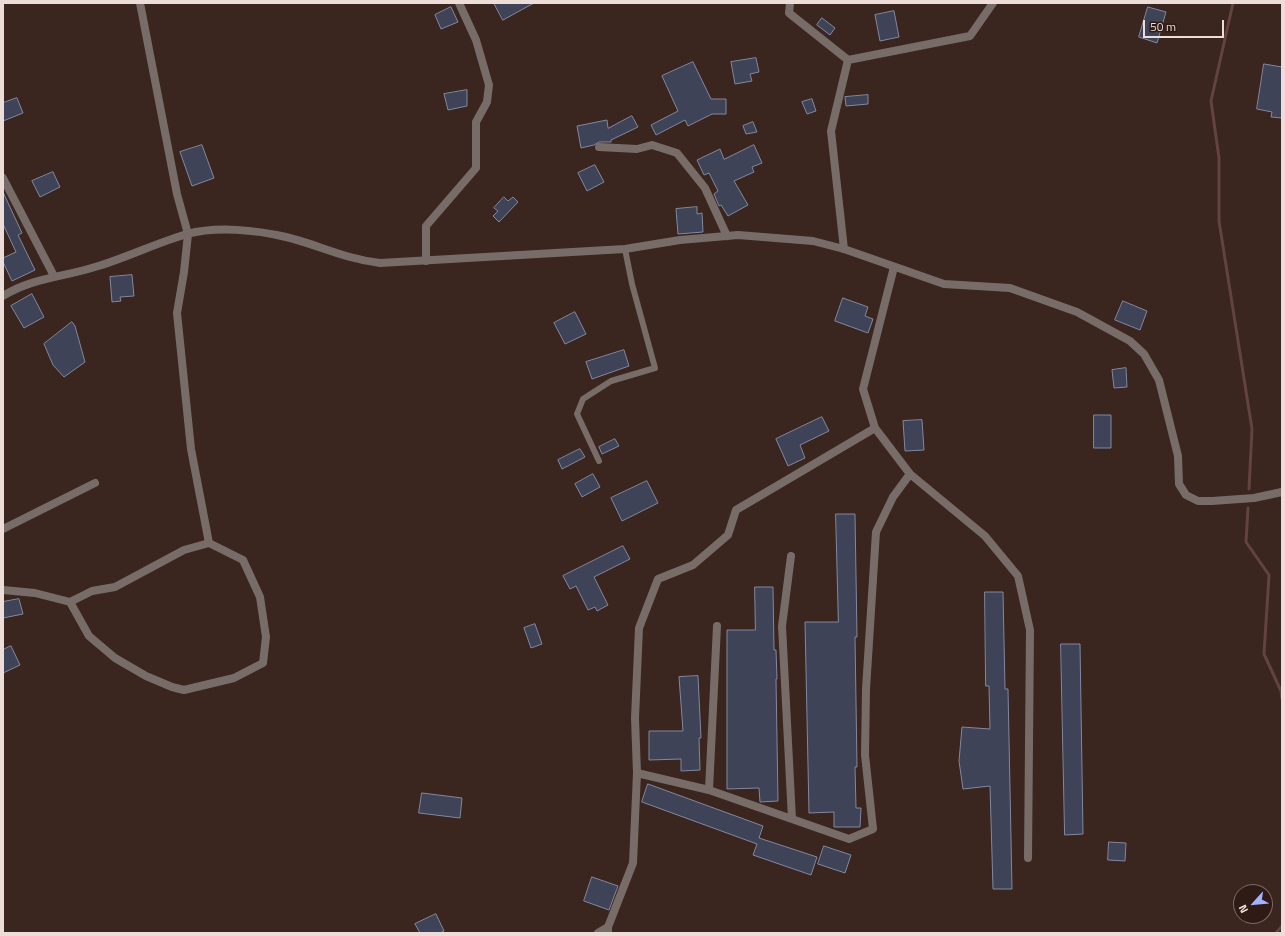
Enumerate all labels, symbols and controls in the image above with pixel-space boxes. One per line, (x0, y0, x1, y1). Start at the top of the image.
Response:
scale bar (1145, 12, 1226, 38)
text: 50 m (1150, 17, 1176, 36)
north arrow (1233, 884, 1273, 924)
text: N (1234, 902, 1252, 916)

